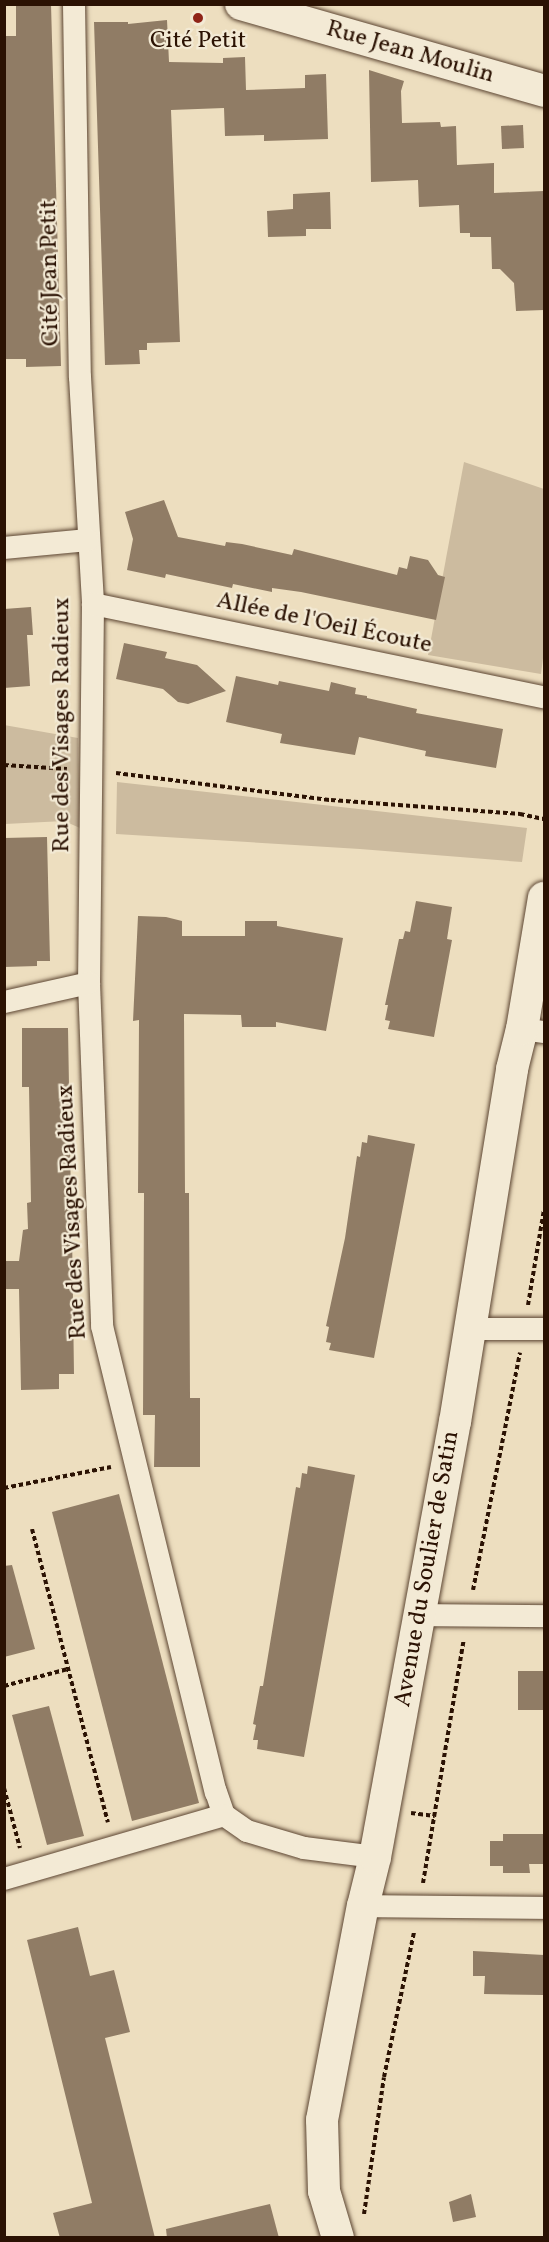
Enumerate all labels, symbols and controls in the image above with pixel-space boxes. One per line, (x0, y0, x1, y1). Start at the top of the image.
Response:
marker: Cité Petit (191, 11, 205, 25)
street label: Rue Jean Moulin (323, 15, 497, 91)
place label: Cité Petit (150, 28, 246, 56)
street label: Cité Jean Petit (35, 199, 67, 347)
street label: Allée de l'Oeil Écoute (214, 587, 434, 661)
street label: Rue des Visages Radieux (49, 597, 77, 853)
street label: Rue des Visages Radieux (52, 1083, 94, 1341)
street label: Avenue du Soulier de Satin (390, 1429, 466, 1709)

